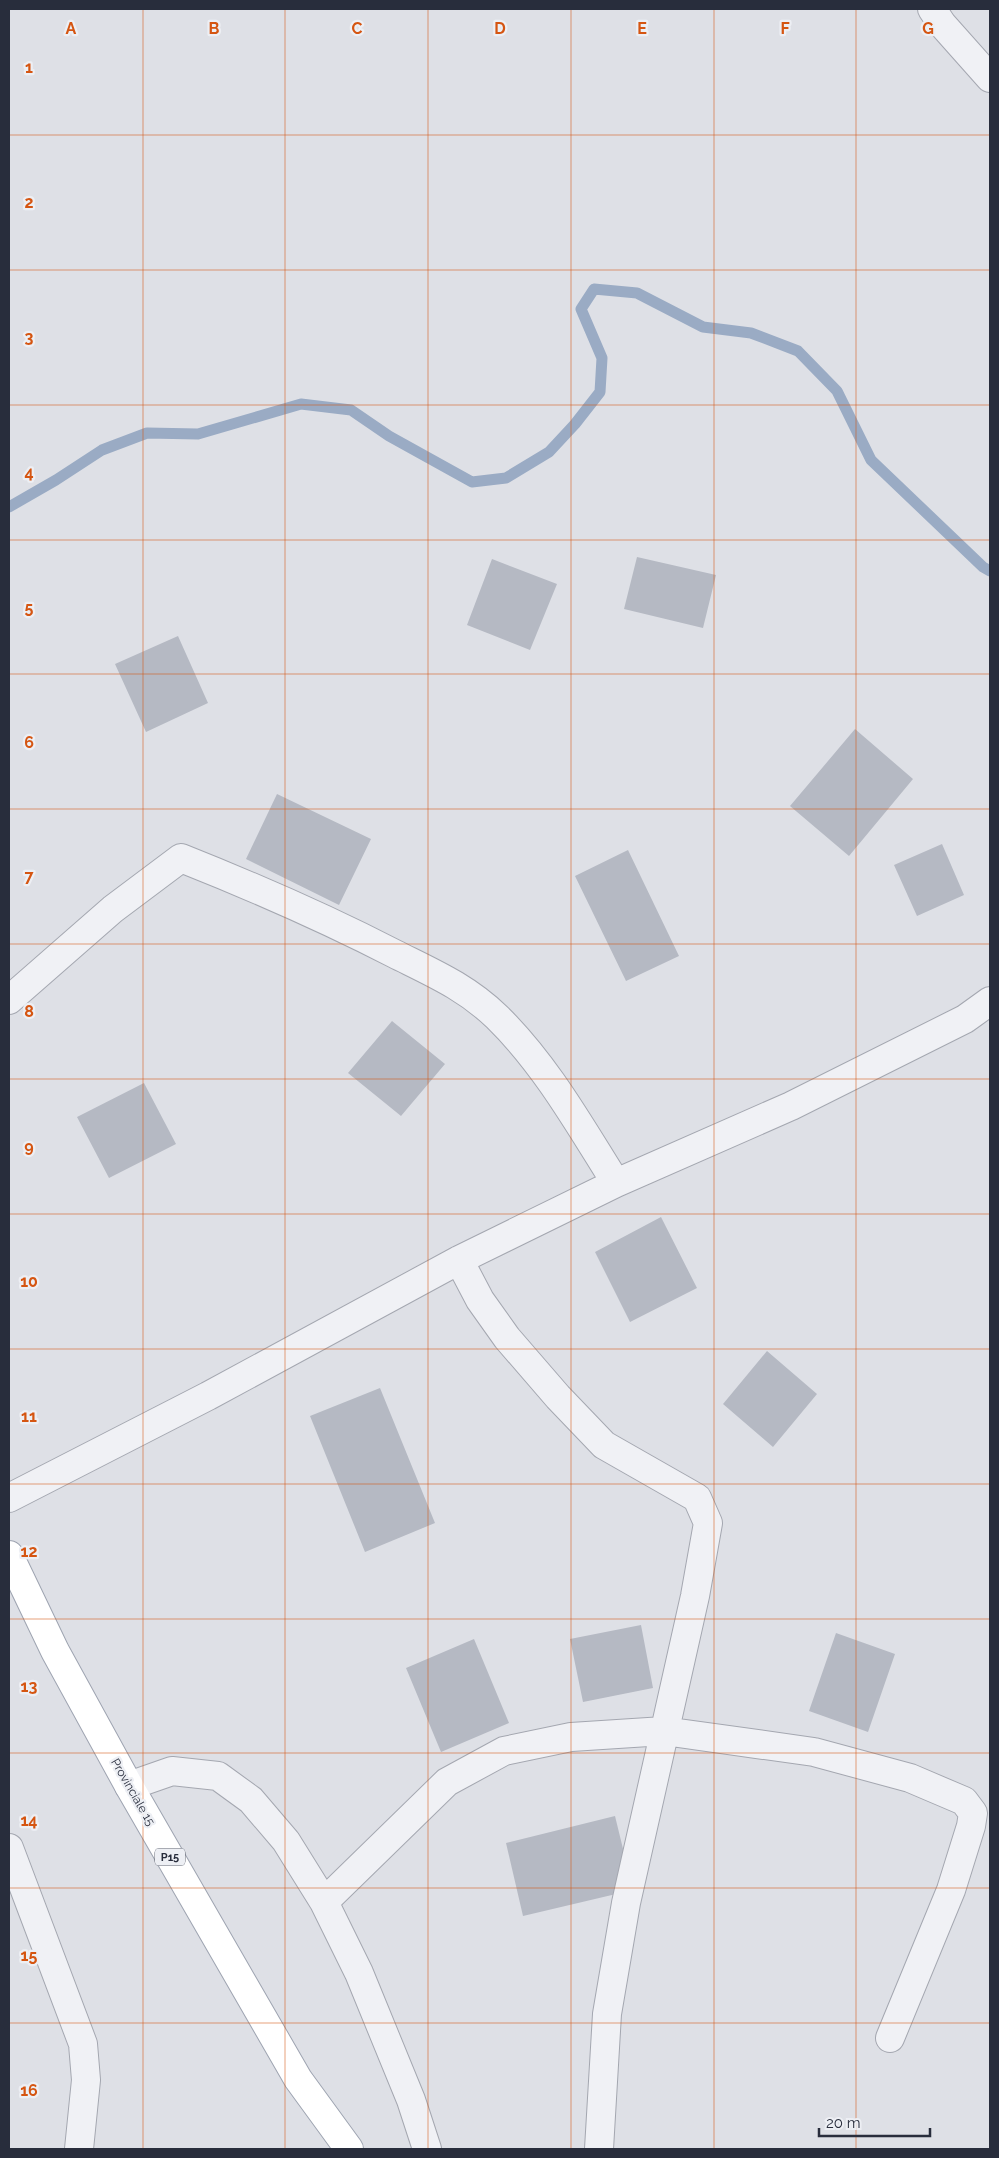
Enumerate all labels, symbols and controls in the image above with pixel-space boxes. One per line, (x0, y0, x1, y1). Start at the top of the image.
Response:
text: A (66, 19, 77, 38)
text: B (209, 19, 220, 38)
text: C (352, 19, 363, 38)
text: D (494, 19, 506, 38)
text: E (637, 19, 647, 38)
text: F (780, 19, 790, 38)
text: G (922, 19, 934, 38)
text: 1 (25, 58, 33, 77)
text: 2 (24, 193, 34, 212)
text: 3 (25, 328, 34, 347)
text: 4 (24, 463, 34, 482)
text: 5 (25, 598, 34, 617)
text: 6 (24, 733, 34, 752)
text: 7 (25, 867, 34, 886)
text: 8 (24, 1002, 34, 1021)
text: 9 (24, 1137, 34, 1156)
text: 10 (20, 1272, 38, 1291)
text: 11 (21, 1407, 37, 1426)
text: 12 (21, 1542, 37, 1561)
text: 13 (21, 1677, 37, 1696)
street label: Provinciale 15 (108, 1756, 158, 1828)
text: 14 (20, 1811, 38, 1830)
road number: P15 (155, 1848, 185, 1865)
text: 15 (21, 1946, 38, 1965)
text: 16 (20, 2081, 38, 2100)
scale bar (819, 2106, 930, 2138)
text: 20 m (826, 2114, 861, 2132)

